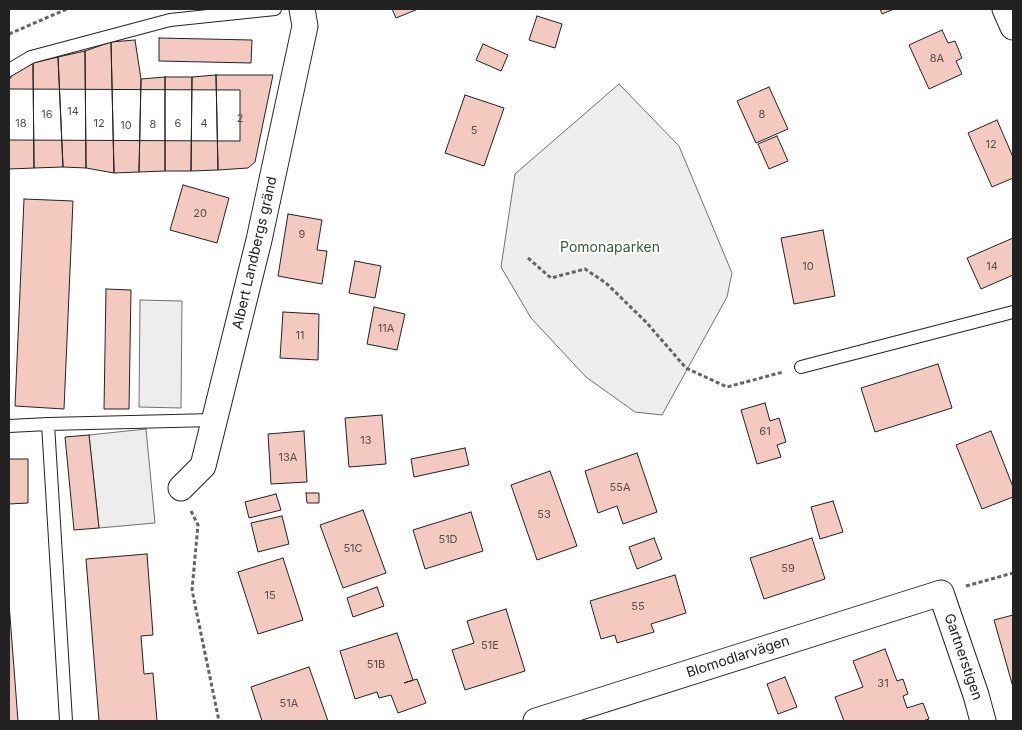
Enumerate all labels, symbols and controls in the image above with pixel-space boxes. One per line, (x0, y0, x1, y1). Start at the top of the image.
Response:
house number: 8A (930, 52, 944, 66)
house number: 14 (67, 105, 79, 119)
house number: 16 (41, 108, 53, 122)
house number: 8 (759, 108, 765, 122)
house number: 2 (237, 112, 243, 126)
house number: 18 (15, 117, 27, 131)
house number: 12 (93, 117, 105, 131)
house number: 6 (175, 117, 181, 131)
house number: 4 (200, 117, 208, 131)
house number: 8 (150, 118, 156, 132)
house number: 10 (120, 119, 132, 133)
house number: 5 (471, 124, 477, 138)
house number: 12 (985, 138, 997, 152)
street label: Albert Landbergs gränd (229, 175, 281, 331)
house number: 20 (193, 207, 207, 221)
house number: 9 (299, 228, 305, 242)
park label: Pomonaparken (560, 240, 660, 256)
house number: 10 (802, 260, 814, 274)
house number: 14 (986, 260, 998, 274)
house number: 11A (378, 322, 394, 336)
house number: 11 (296, 329, 304, 343)
house number: 61 (759, 425, 771, 439)
house number: 13 (360, 434, 372, 448)
house number: 13A (279, 451, 297, 465)
house number: 55A (610, 481, 630, 495)
house number: 53 (537, 508, 551, 522)
house number: 51D (438, 533, 458, 547)
house number: 51C (343, 542, 363, 556)
house number: 59 (781, 562, 795, 576)
house number: 15 (264, 589, 276, 603)
house number: 55 (631, 600, 645, 614)
street label: Gartnerstigen (940, 611, 986, 703)
street label: Blomodlarvägen (684, 632, 792, 682)
house number: 51E (481, 639, 499, 653)
house number: 51B (367, 658, 385, 672)
house number: 31 (877, 677, 889, 691)
house number: 51A (280, 697, 298, 711)

